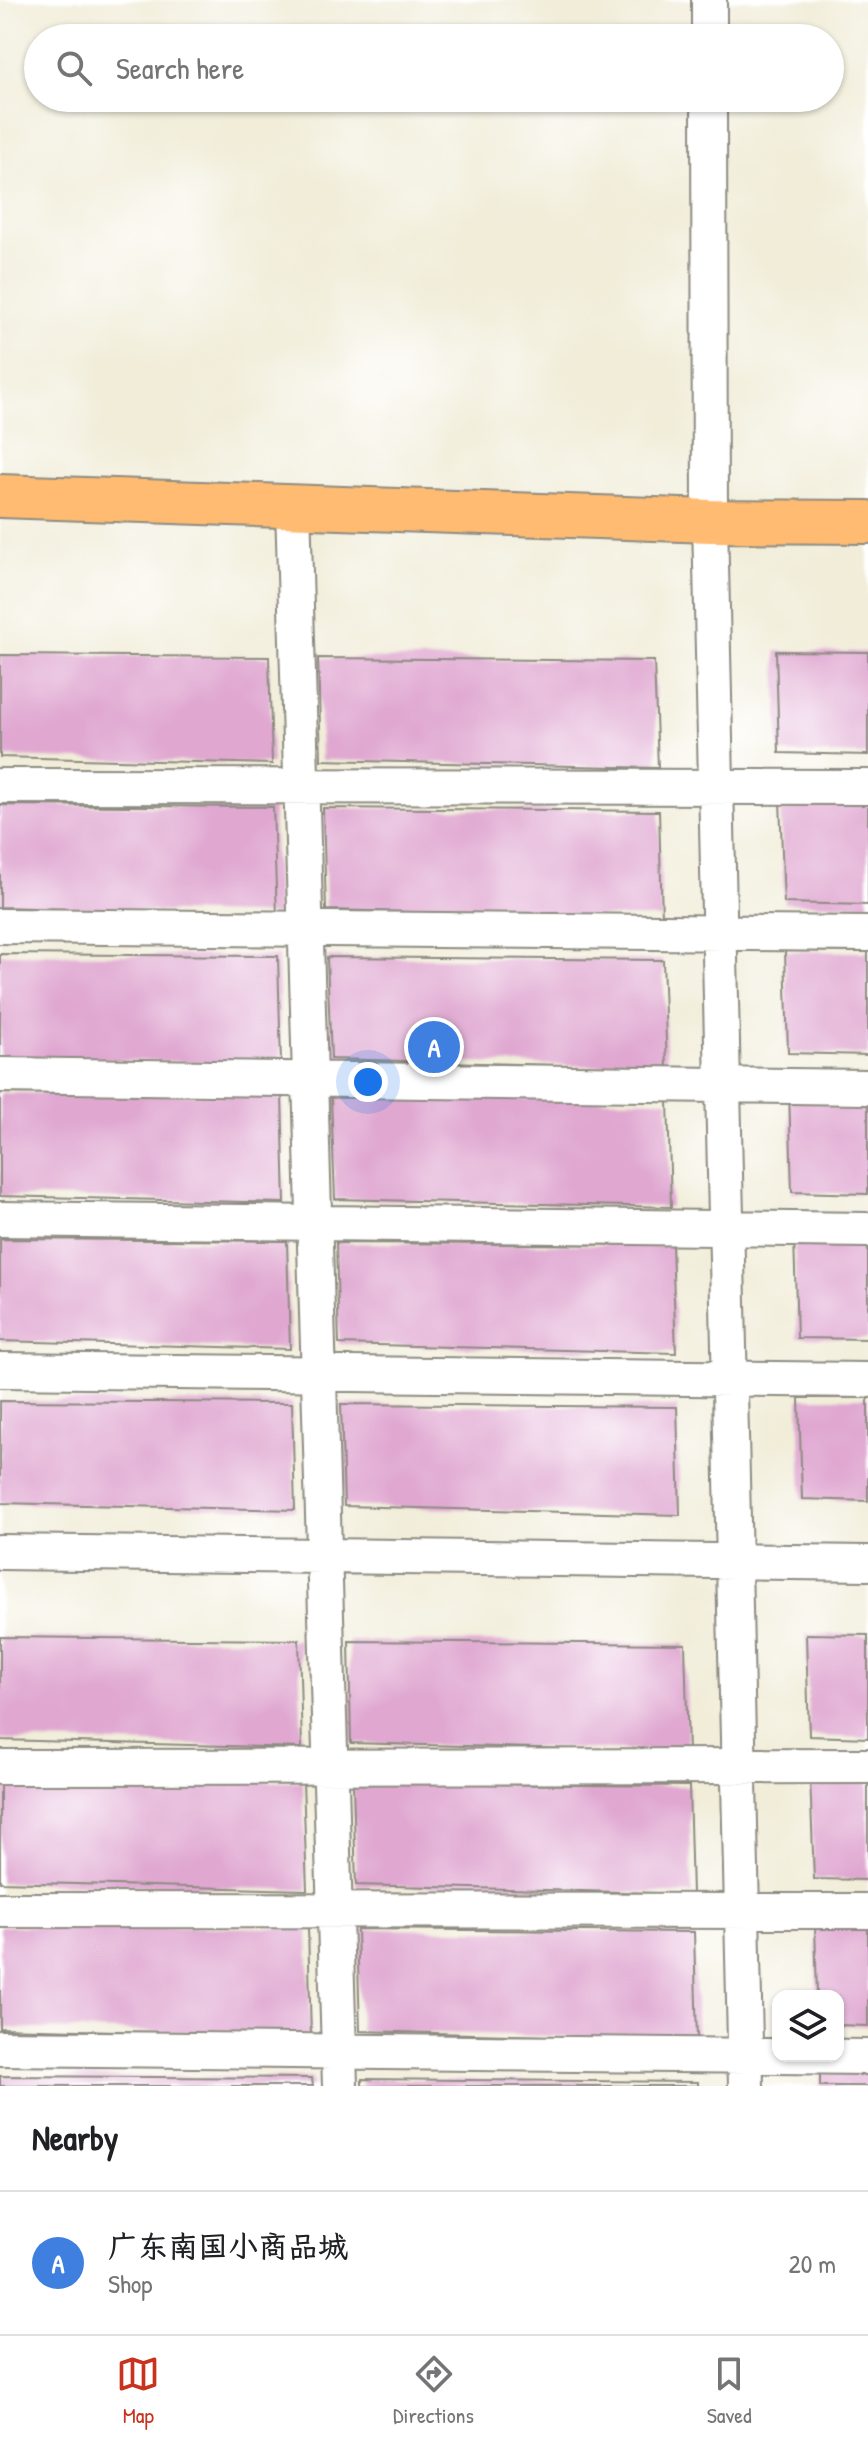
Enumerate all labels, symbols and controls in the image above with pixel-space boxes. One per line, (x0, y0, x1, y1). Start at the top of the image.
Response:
search box (24, 24, 844, 112)
icon: search (52, 46, 96, 90)
text: Search here (116, 48, 244, 88)
pin: A (408, 1017, 460, 1077)
your location (348, 1062, 388, 1102)
map controls (772, 1990, 844, 2062)
button: layers (772, 1990, 844, 2062)
text: Nearby (32, 2115, 118, 2161)
text: 广东南国小商品城 (108, 2226, 348, 2266)
text: A (52, 2246, 64, 2281)
text: 20 m (789, 2246, 836, 2281)
text: Shop (108, 2266, 152, 2301)
tab: Map (116, 2352, 160, 2430)
tab: Directions (393, 2352, 474, 2430)
tab: Saved (707, 2352, 752, 2430)

